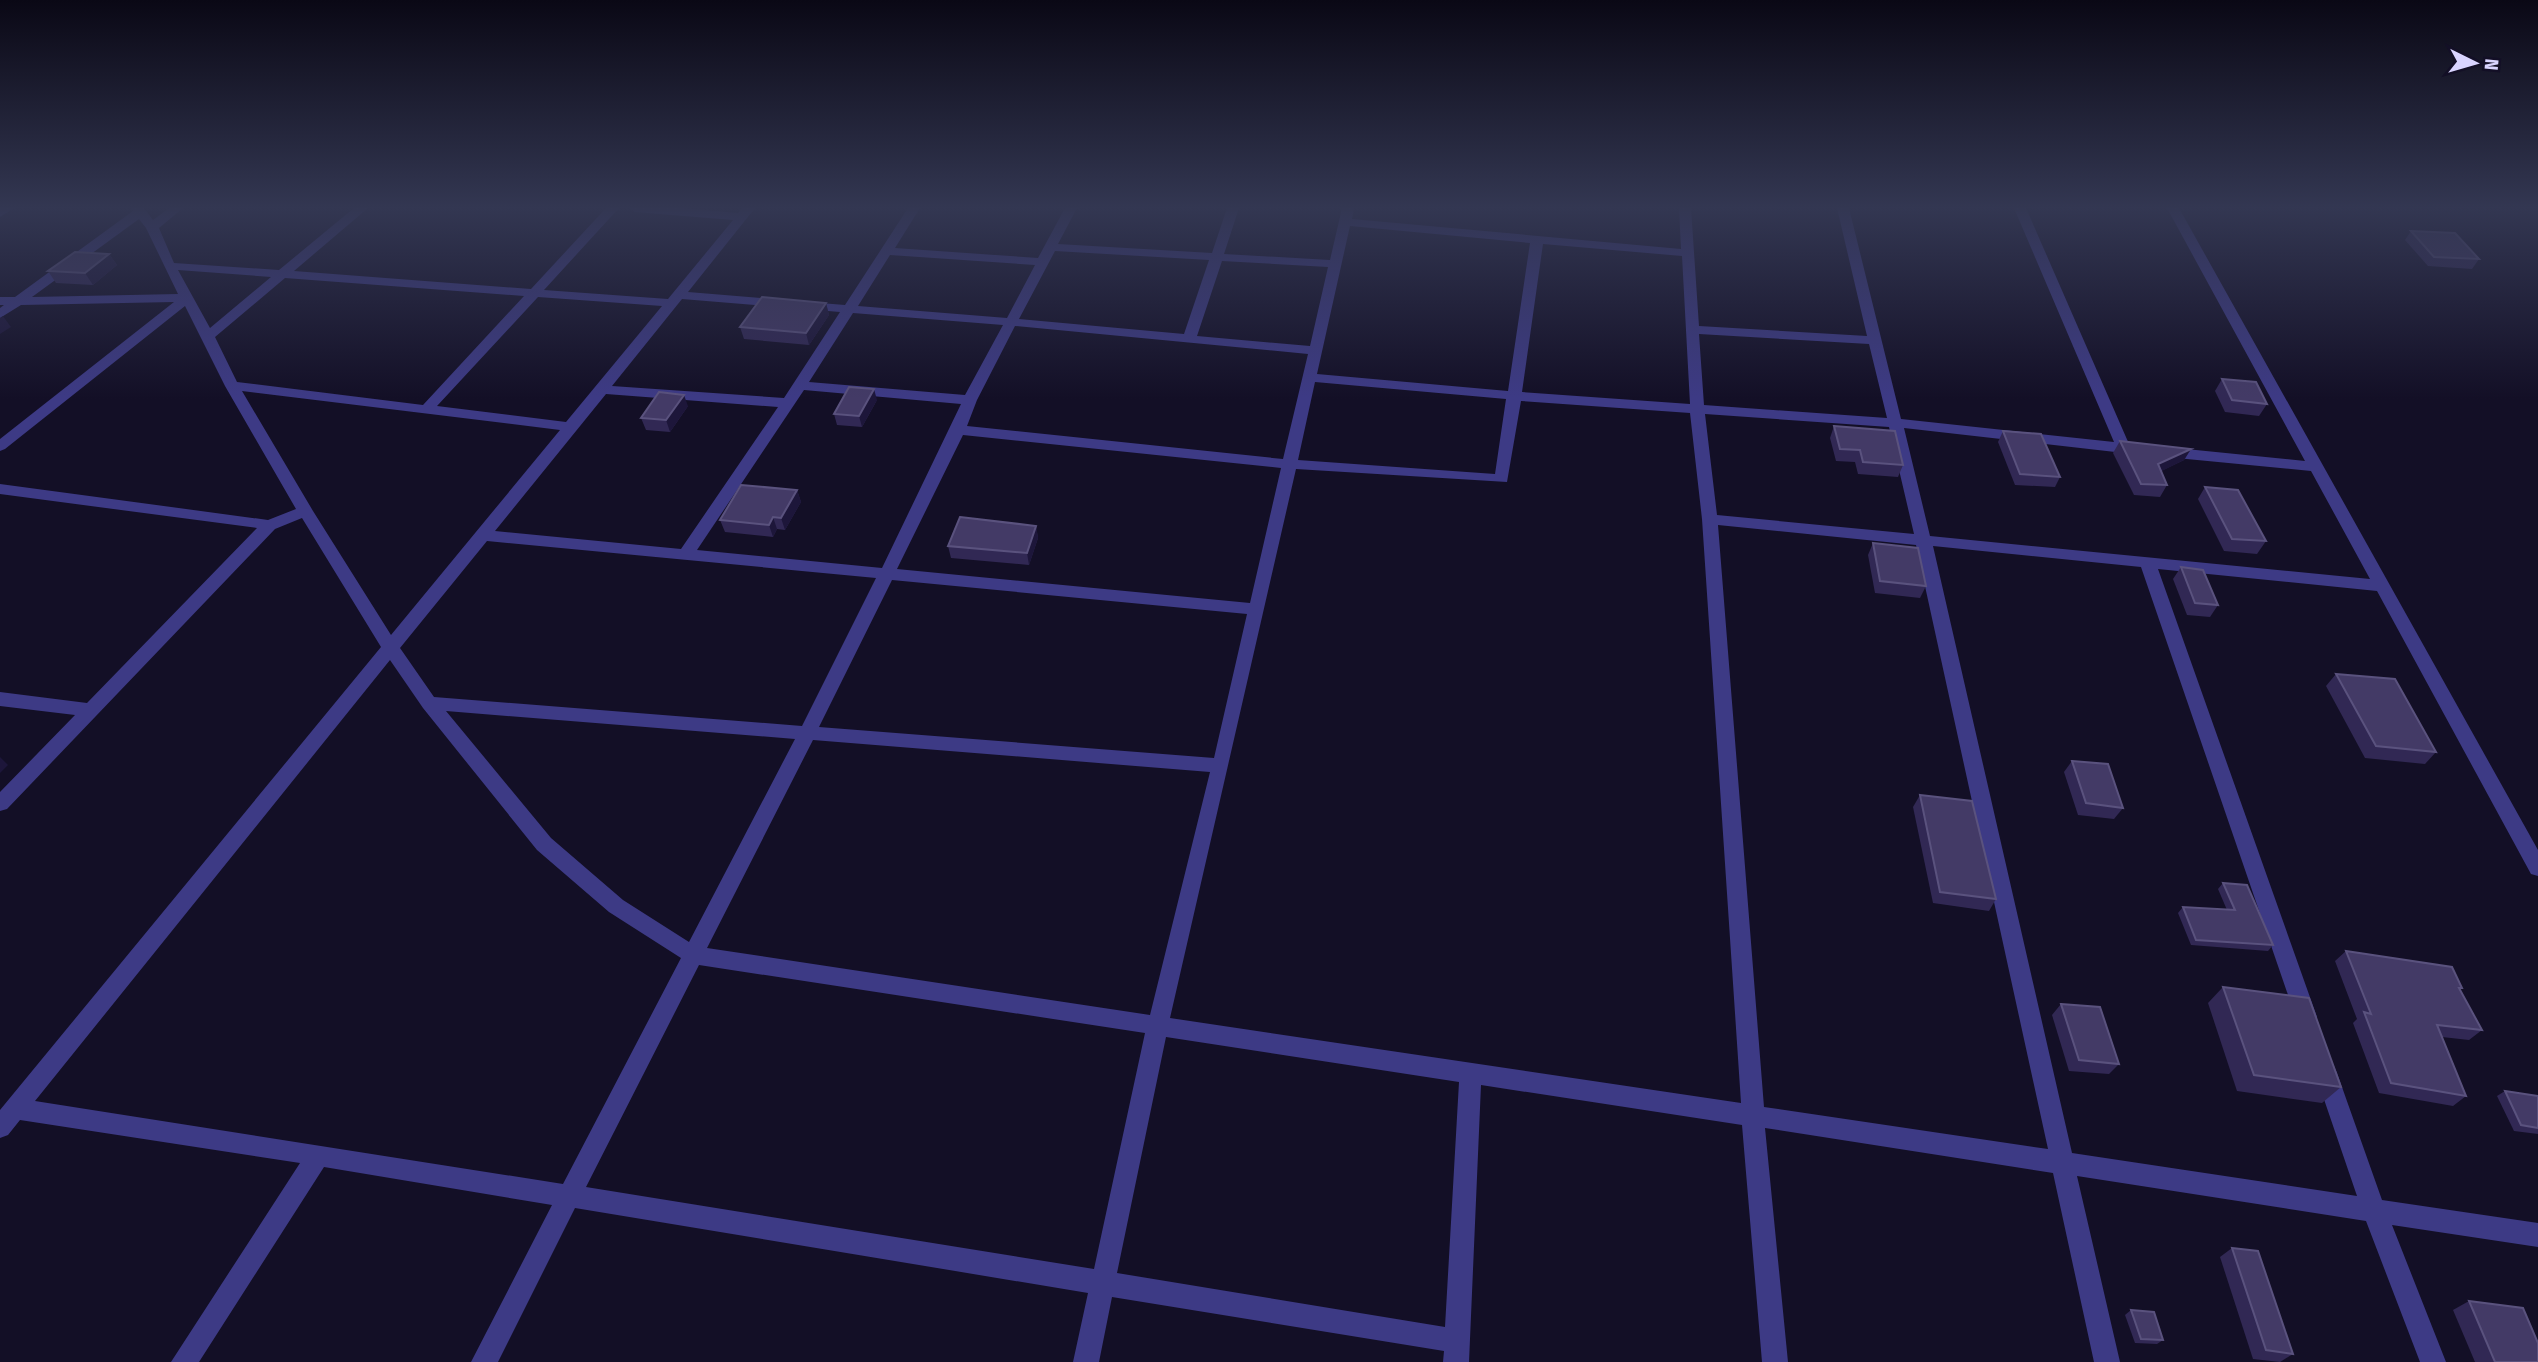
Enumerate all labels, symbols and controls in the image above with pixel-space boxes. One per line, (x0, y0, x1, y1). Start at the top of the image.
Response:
north arrow (2440, 28, 2510, 98)
text: N (2479, 58, 2503, 71)

